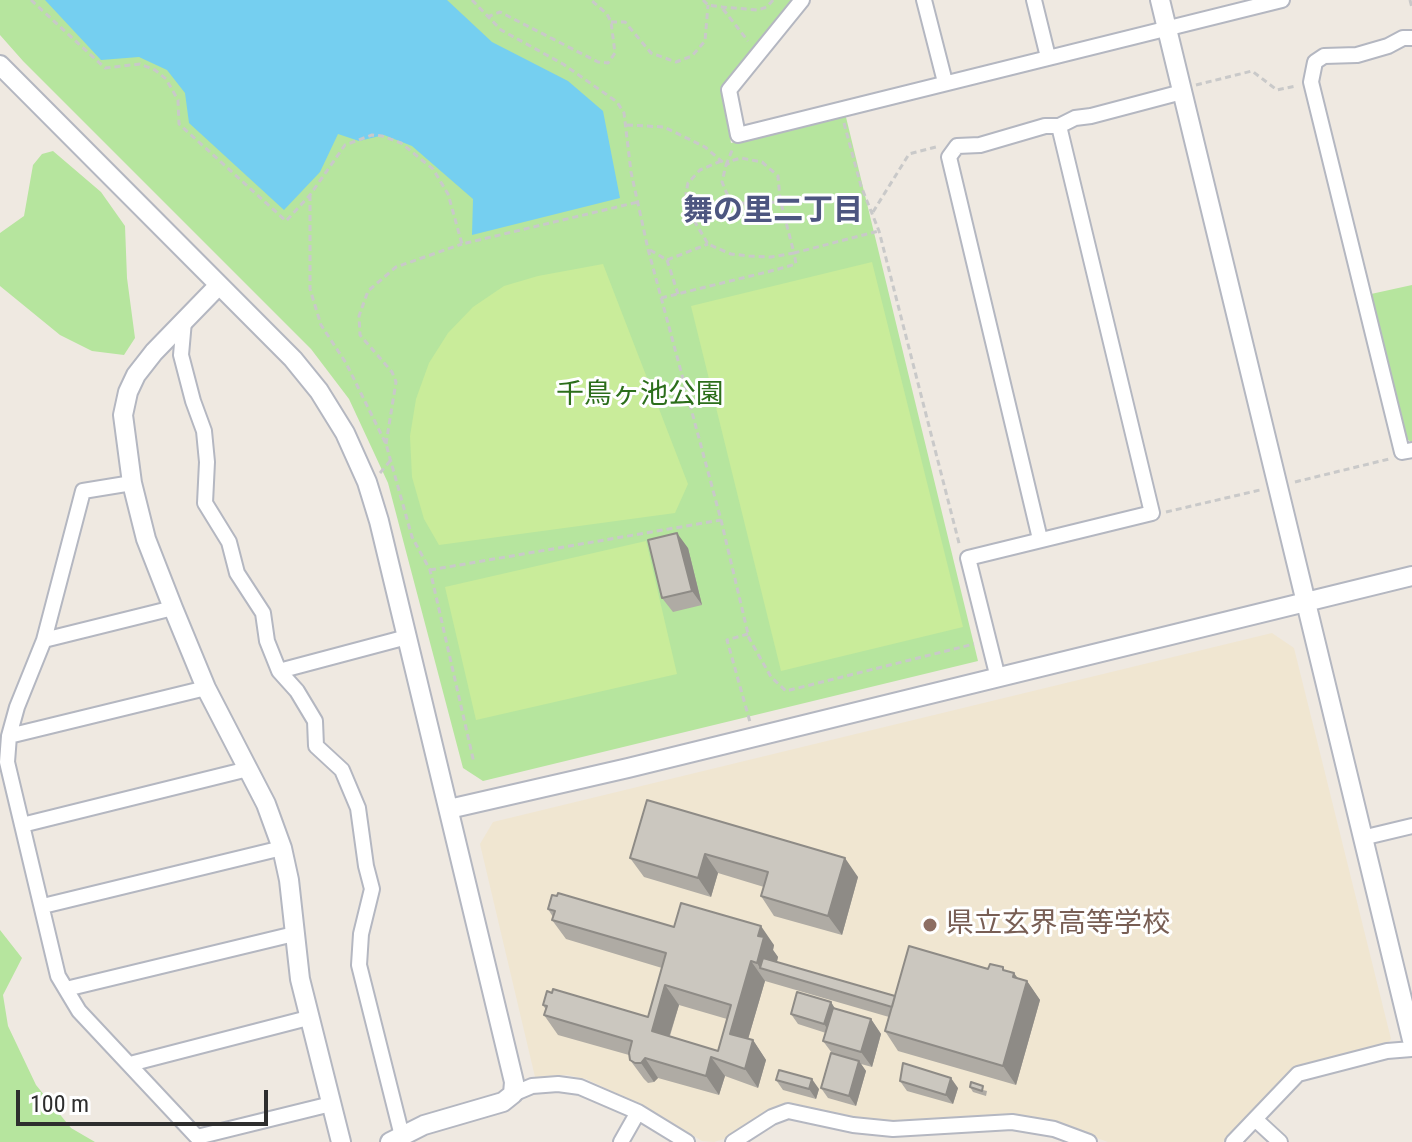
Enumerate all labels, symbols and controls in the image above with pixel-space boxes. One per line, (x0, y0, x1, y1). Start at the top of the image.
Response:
district label: 舞の里二丁目 (683, 194, 863, 230)
park label: 千鳥ヶ池公園 (556, 379, 724, 413)
place label: 県立玄界高等学校 (946, 908, 1170, 942)
marker: 県立玄界高等学校 (921, 916, 939, 934)
scale bar (20, 1074, 272, 1124)
text: 100 m (30, 1090, 89, 1118)

